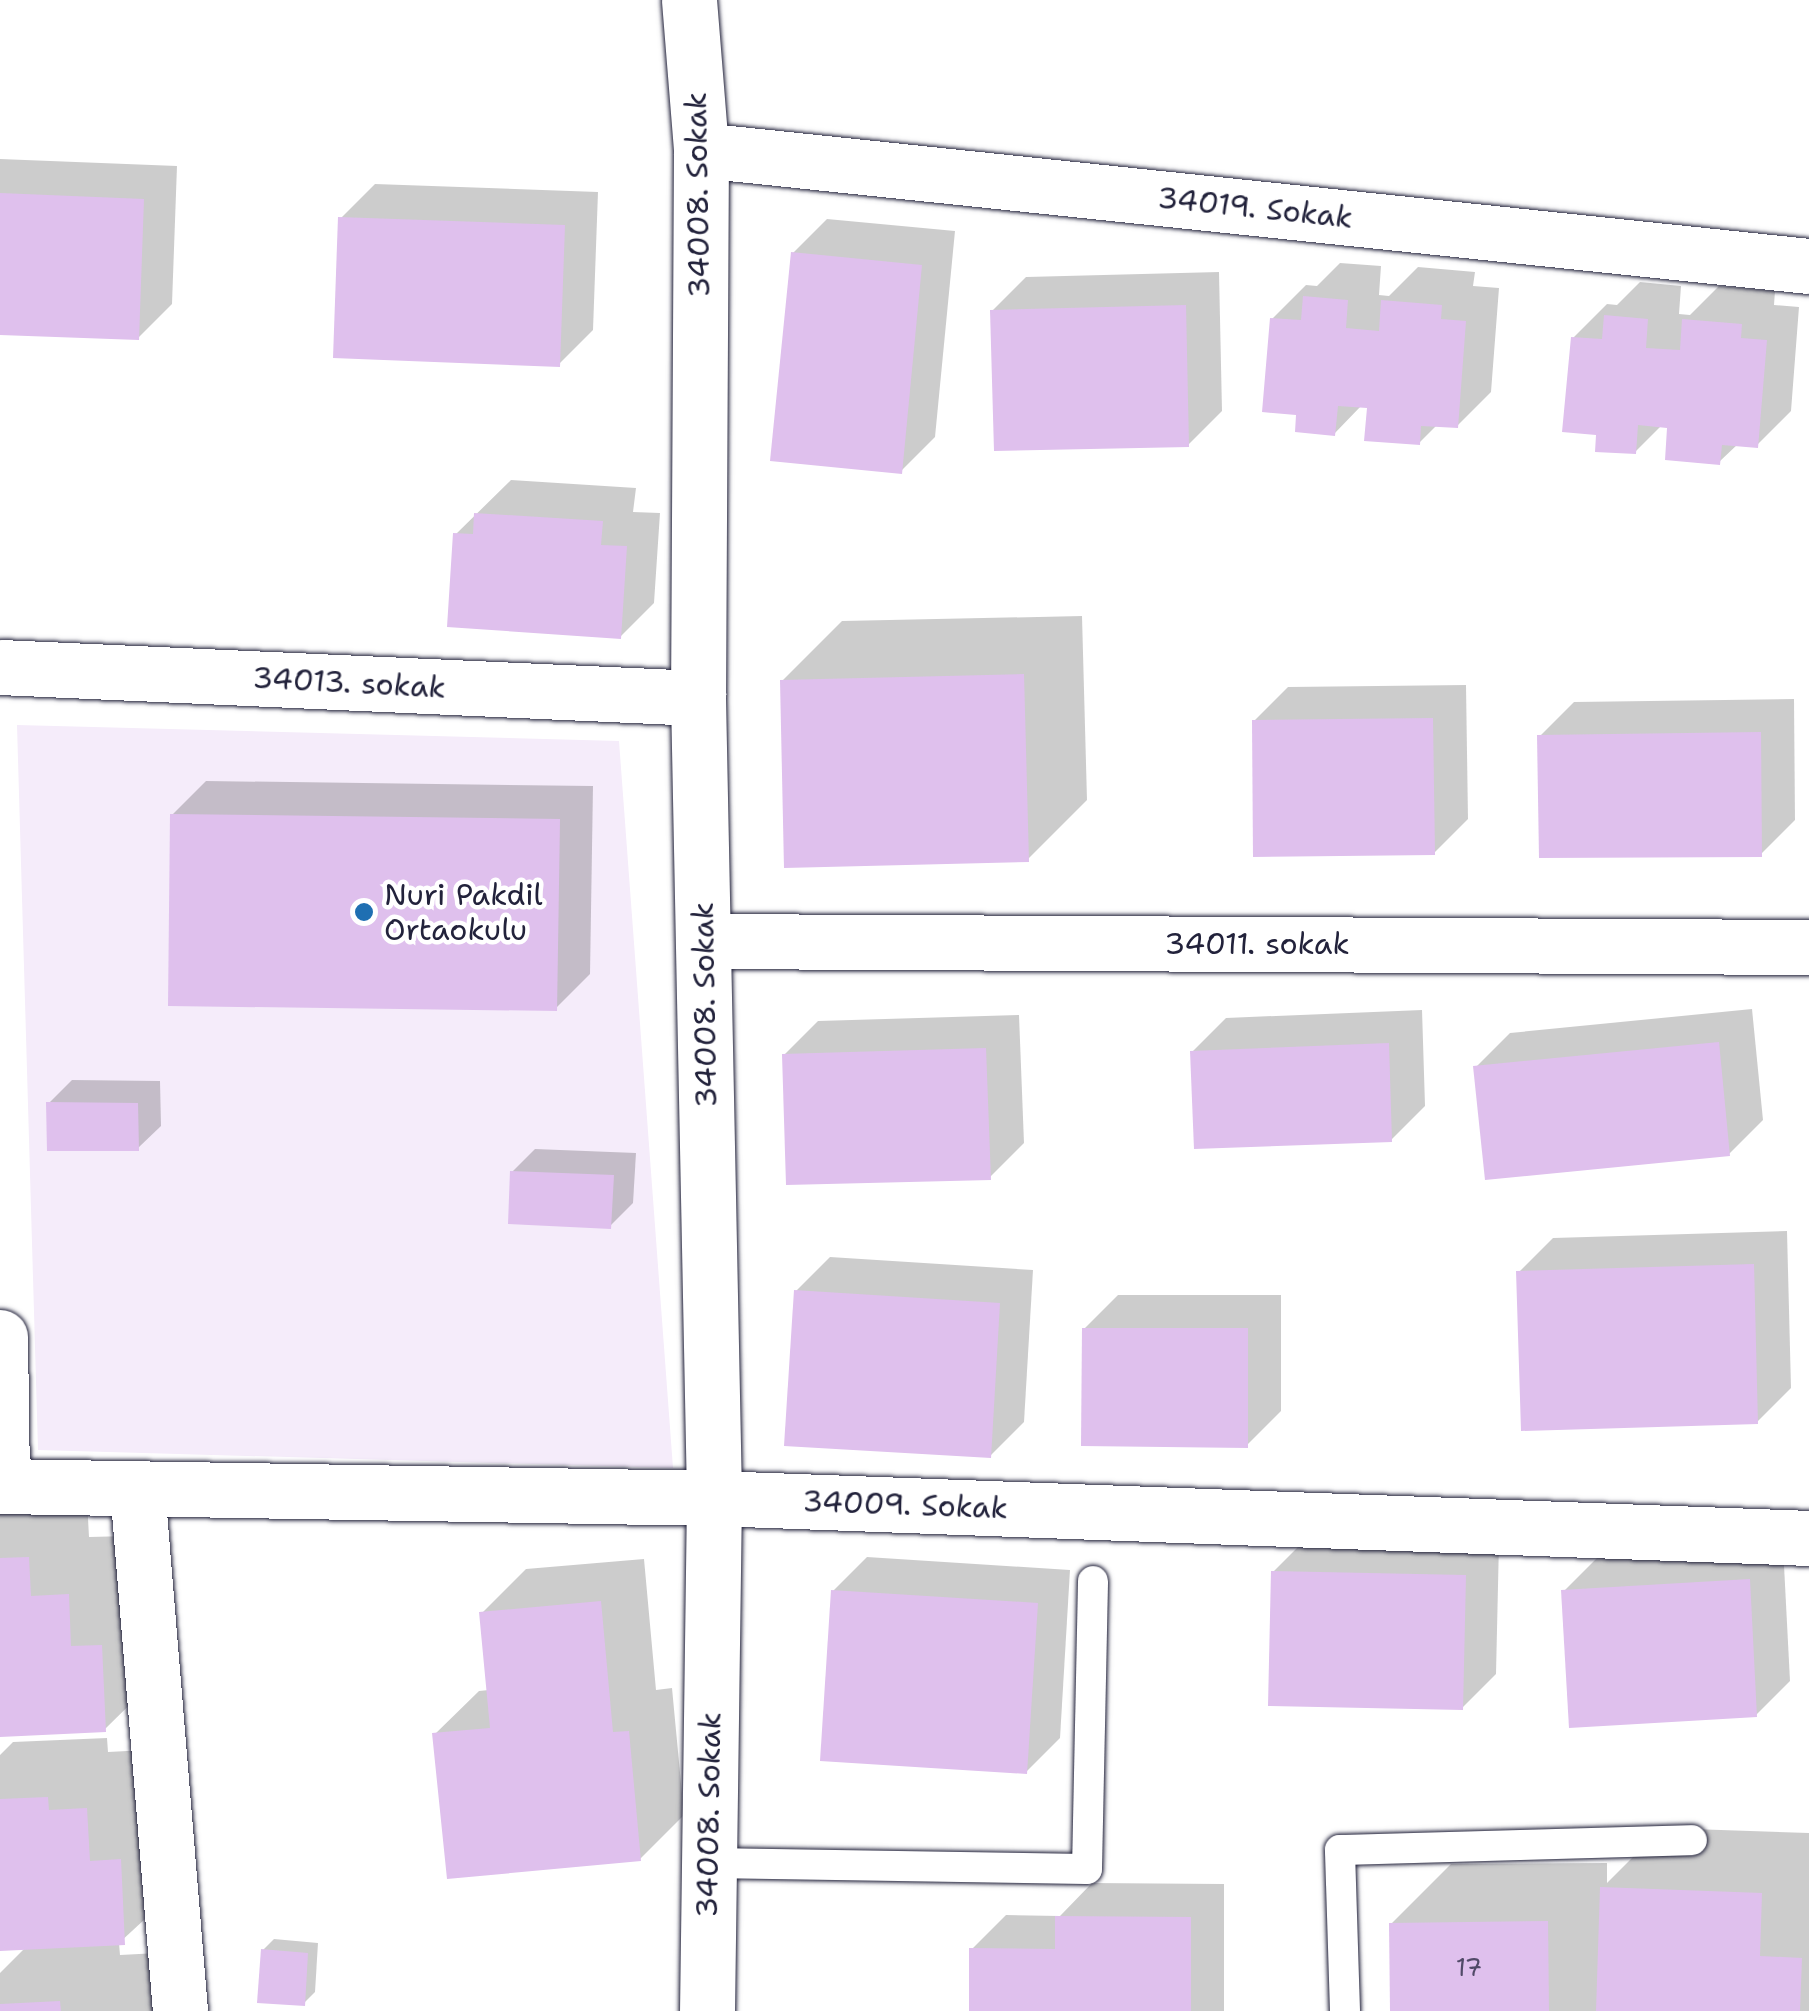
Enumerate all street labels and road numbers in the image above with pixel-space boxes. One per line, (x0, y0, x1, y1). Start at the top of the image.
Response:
street label: 34008. Sokak (678, 92, 718, 298)
street label: 34019. Sokak (1156, 180, 1354, 236)
street label: 34013. sokak (251, 660, 447, 706)
street label: 34008. Sokak (685, 902, 725, 1108)
street label: 34011. sokak (1164, 926, 1350, 962)
street label: 34009. Sokak (802, 1483, 1008, 1527)
street label: 34008. Sokak (689, 1712, 729, 1918)

